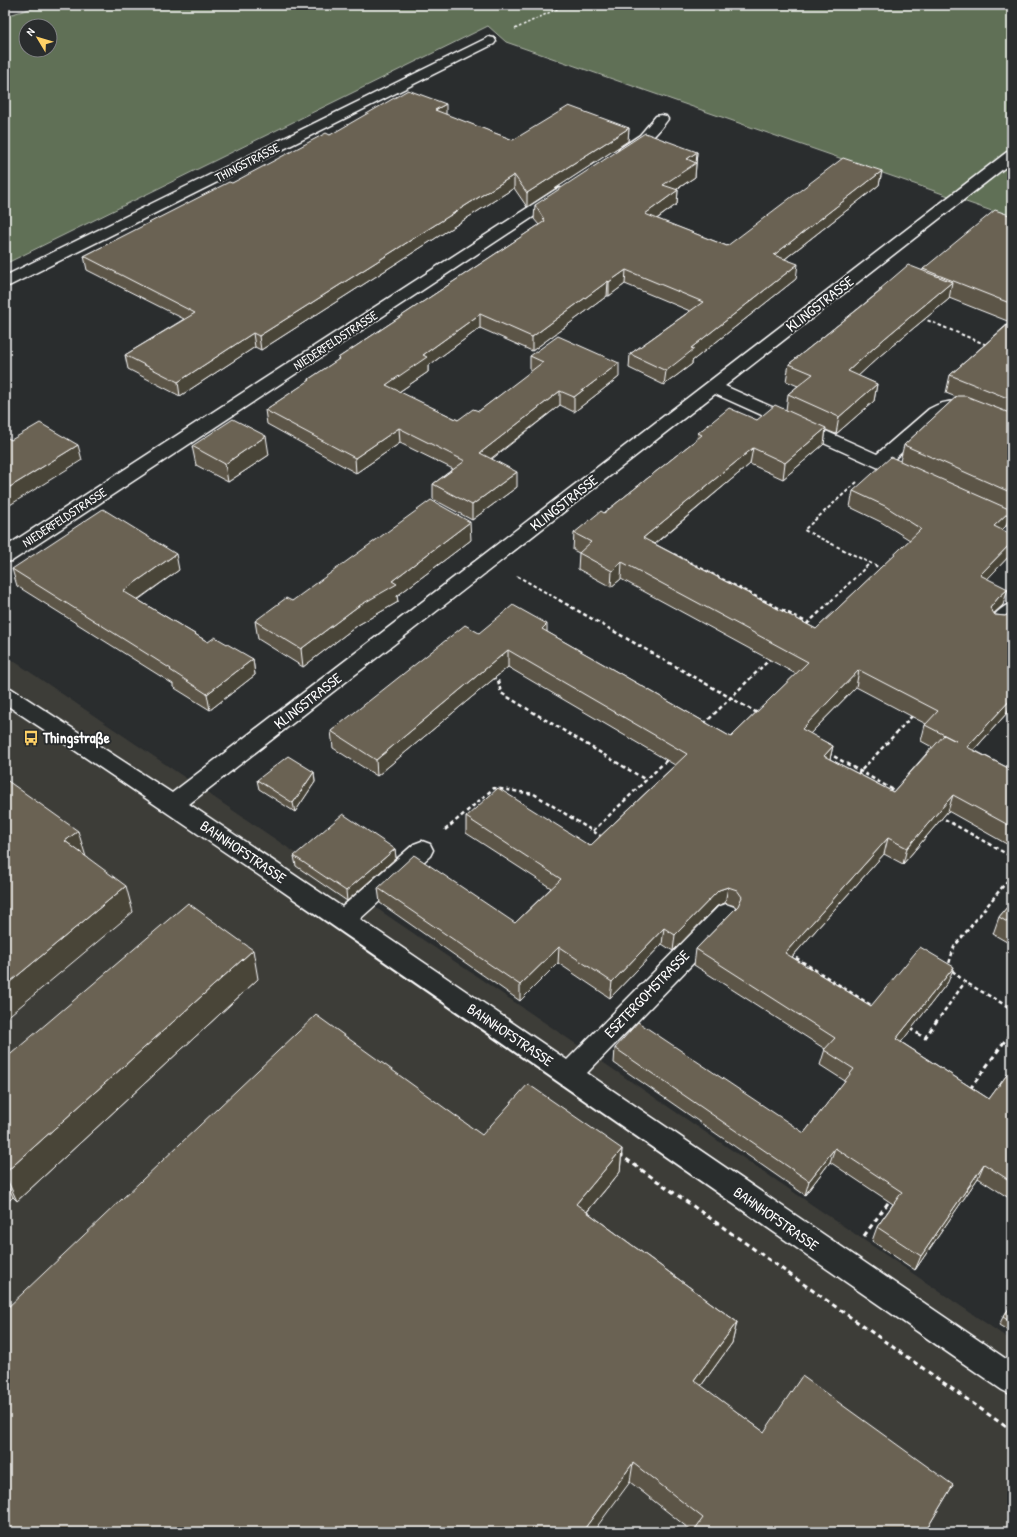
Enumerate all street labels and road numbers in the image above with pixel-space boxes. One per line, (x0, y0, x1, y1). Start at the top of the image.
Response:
street label: THINGSTRASSE (212, 138, 283, 186)
street label: KLINGSTRASSE (781, 270, 858, 337)
street label: NIEDERFELDSTRASSE (289, 306, 381, 374)
street label: KLINGSTRASSE (525, 469, 602, 536)
street label: NIEDERFELDSTRASSE (18, 483, 110, 551)
street label: KLINGSTRASSE (269, 667, 346, 734)
street label: BAHNHOFSTRASSE (196, 815, 291, 888)
street label: ESZTERGOMSTRASSE (599, 945, 694, 1042)
street label: BAHNHOFSTRASSE (463, 998, 558, 1071)
street label: BAHNHOFSTRASSE (730, 1181, 823, 1256)

